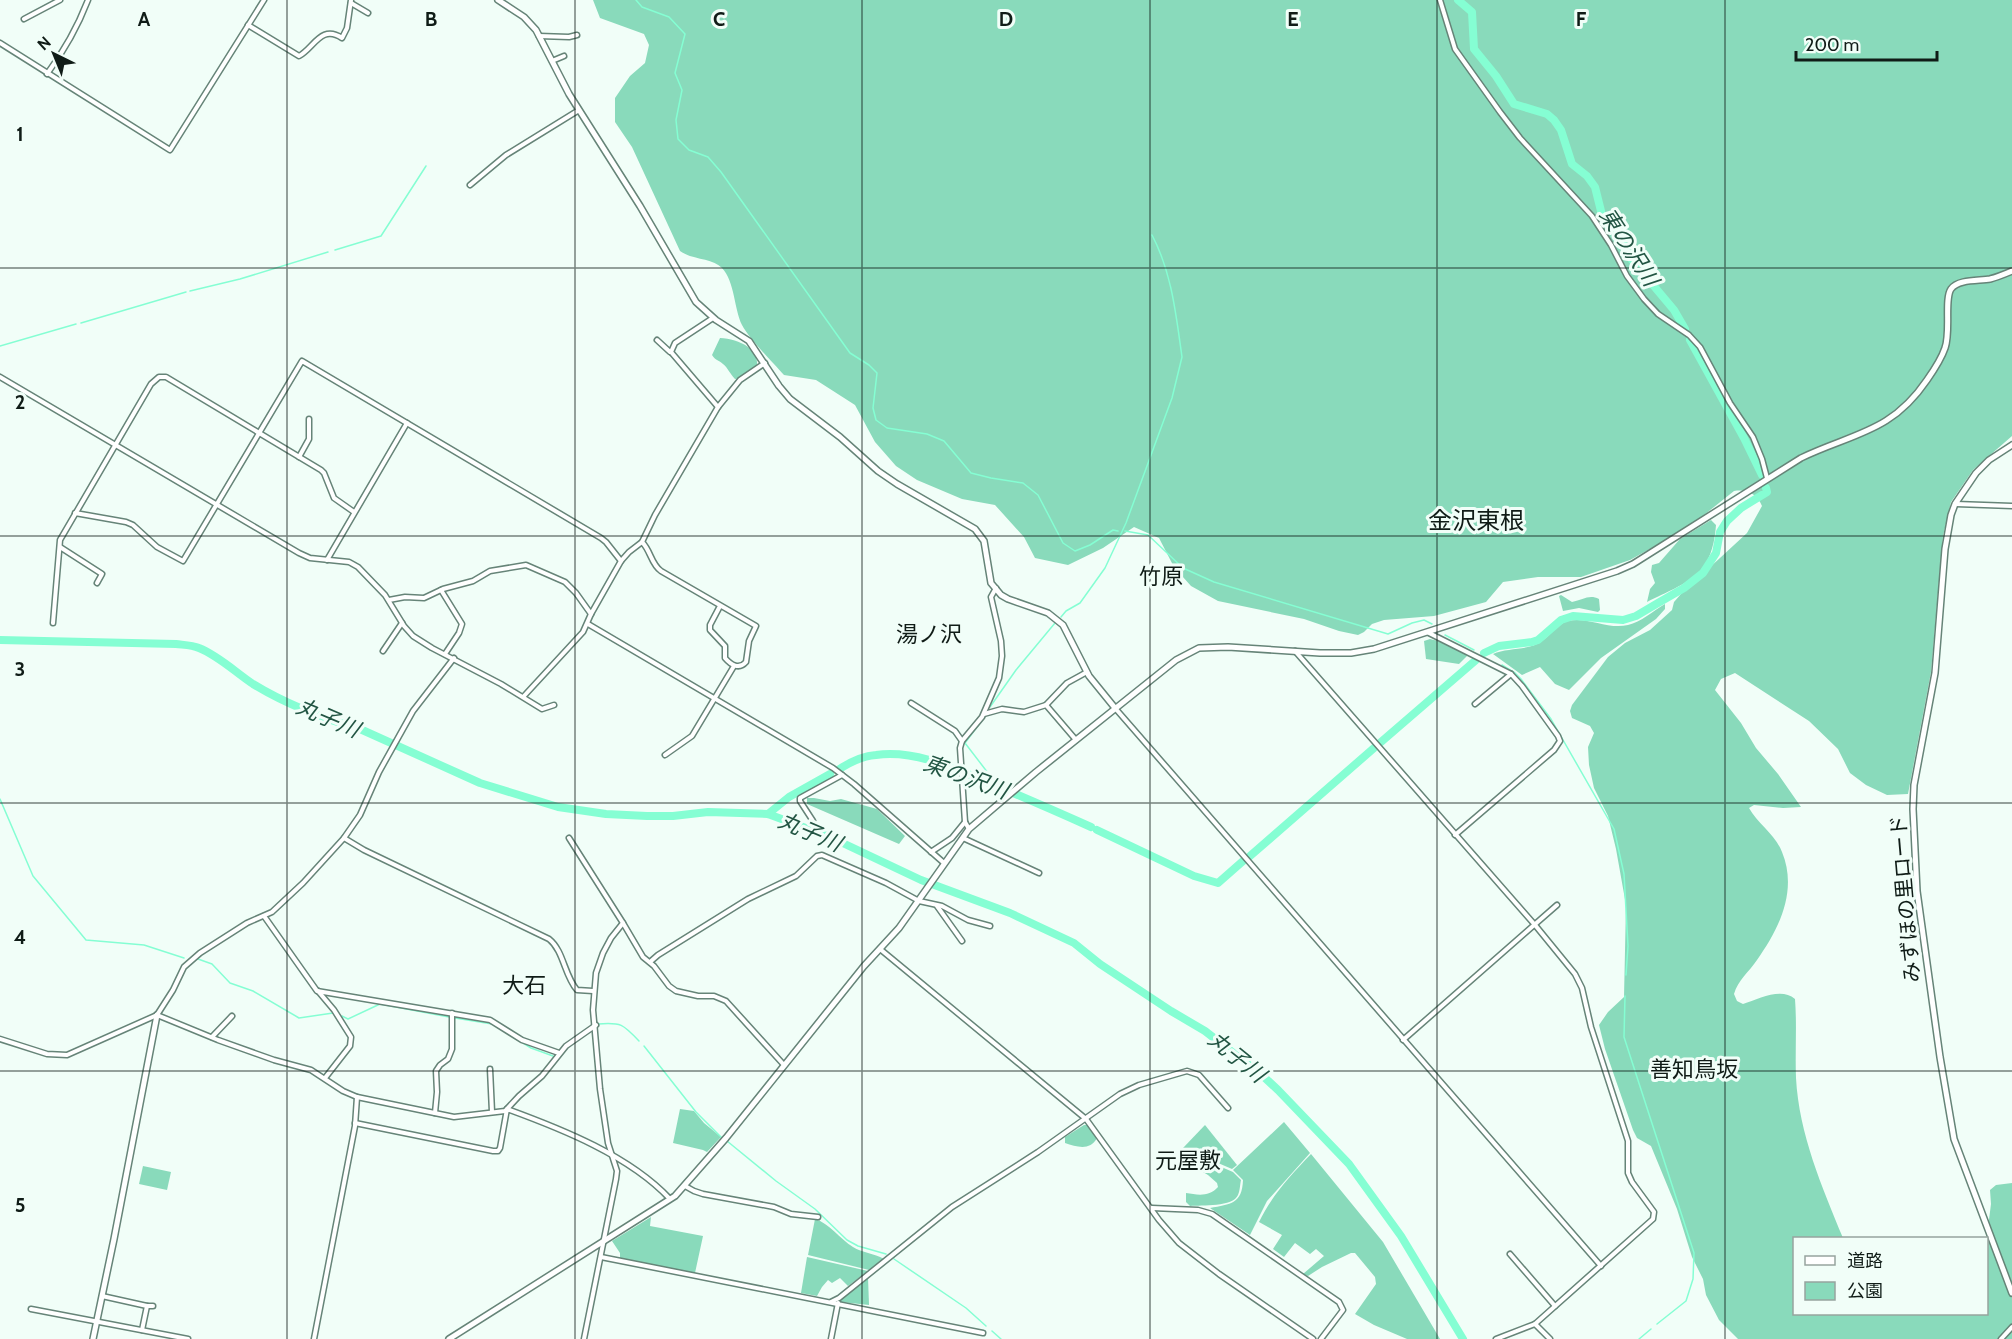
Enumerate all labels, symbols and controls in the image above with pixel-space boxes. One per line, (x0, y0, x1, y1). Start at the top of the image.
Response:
text: A (138, 7, 151, 31)
text: B (425, 7, 437, 31)
text: C (713, 7, 725, 31)
text: D (999, 7, 1013, 31)
text: E (1287, 7, 1299, 31)
text: F (1576, 7, 1587, 31)
north arrow (24, 24, 84, 84)
scale bar (1796, 24, 1937, 62)
text: N (33, 33, 55, 54)
text: 200 m (1805, 34, 1859, 56)
text: 1 (16, 122, 24, 146)
water label: 東の沢川 (1594, 203, 1665, 293)
text: 2 (15, 390, 25, 414)
district label: 金沢東根 (1428, 506, 1524, 535)
district label: 竹原 (1139, 563, 1183, 590)
district label: 湯ノ沢 (896, 621, 962, 648)
text: 3 (15, 657, 25, 681)
water label: 丸子川 (292, 693, 365, 744)
water label: 東の沢川 (920, 749, 1014, 805)
water label: 丸子川 (774, 807, 847, 858)
street label: みずほの里ロード (1885, 814, 1925, 984)
text: 4 (14, 925, 26, 949)
district label: 大石 (502, 972, 546, 999)
water label: 丸子川 (1203, 1026, 1273, 1090)
district label: 善知鳥坂 (1650, 1056, 1738, 1083)
district label: 元屋敷 (1155, 1147, 1221, 1174)
text: 5 (15, 1193, 25, 1217)
legend (1793, 1237, 1988, 1315)
text: 道路 (1847, 1250, 1883, 1272)
text: 公園 (1847, 1280, 1883, 1302)

